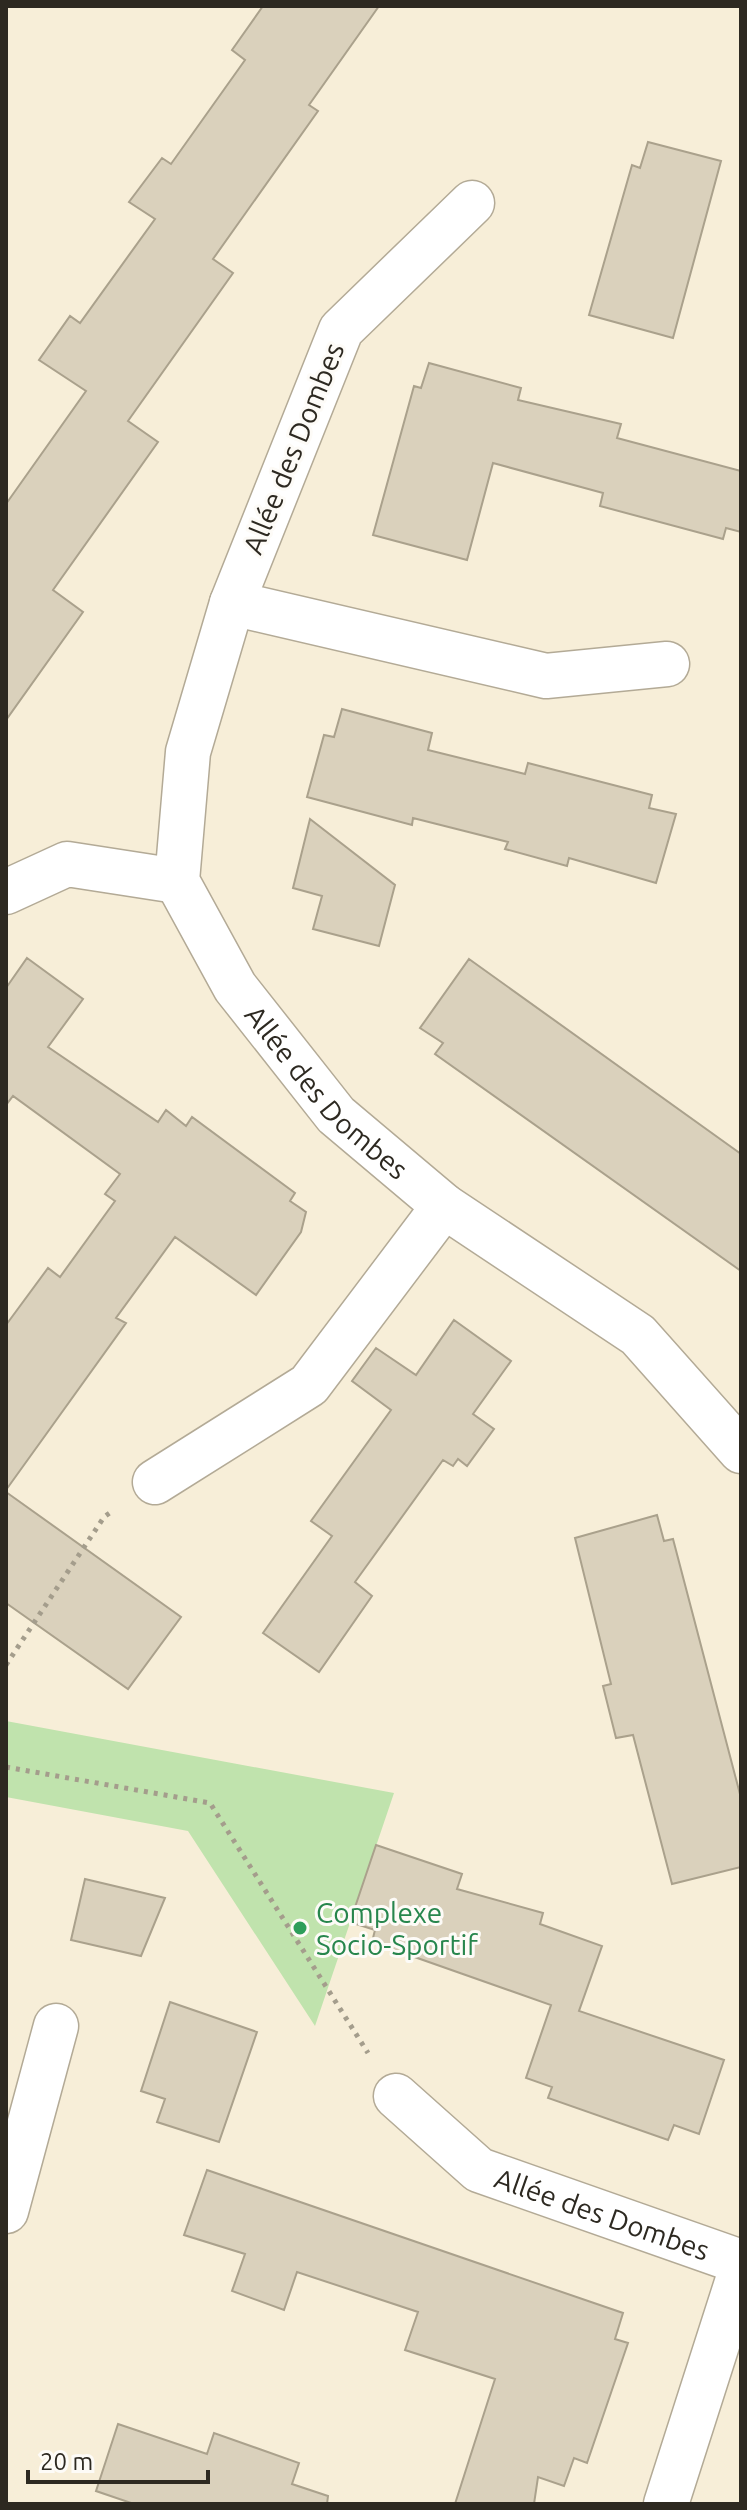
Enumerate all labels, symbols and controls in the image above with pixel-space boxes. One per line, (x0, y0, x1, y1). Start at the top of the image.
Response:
street label: Allée des Dombes (237, 338, 349, 558)
street label: Allée des Dombes (240, 999, 414, 1184)
place label: Complexe Socio-Sportif (316, 1897, 478, 1960)
marker: Complexe Socio-Sportif (291, 1919, 309, 1937)
street label: Allée des Dombes (491, 2161, 714, 2265)
scale bar (28, 2434, 208, 2484)
text: 20 m (40, 2448, 93, 2475)

